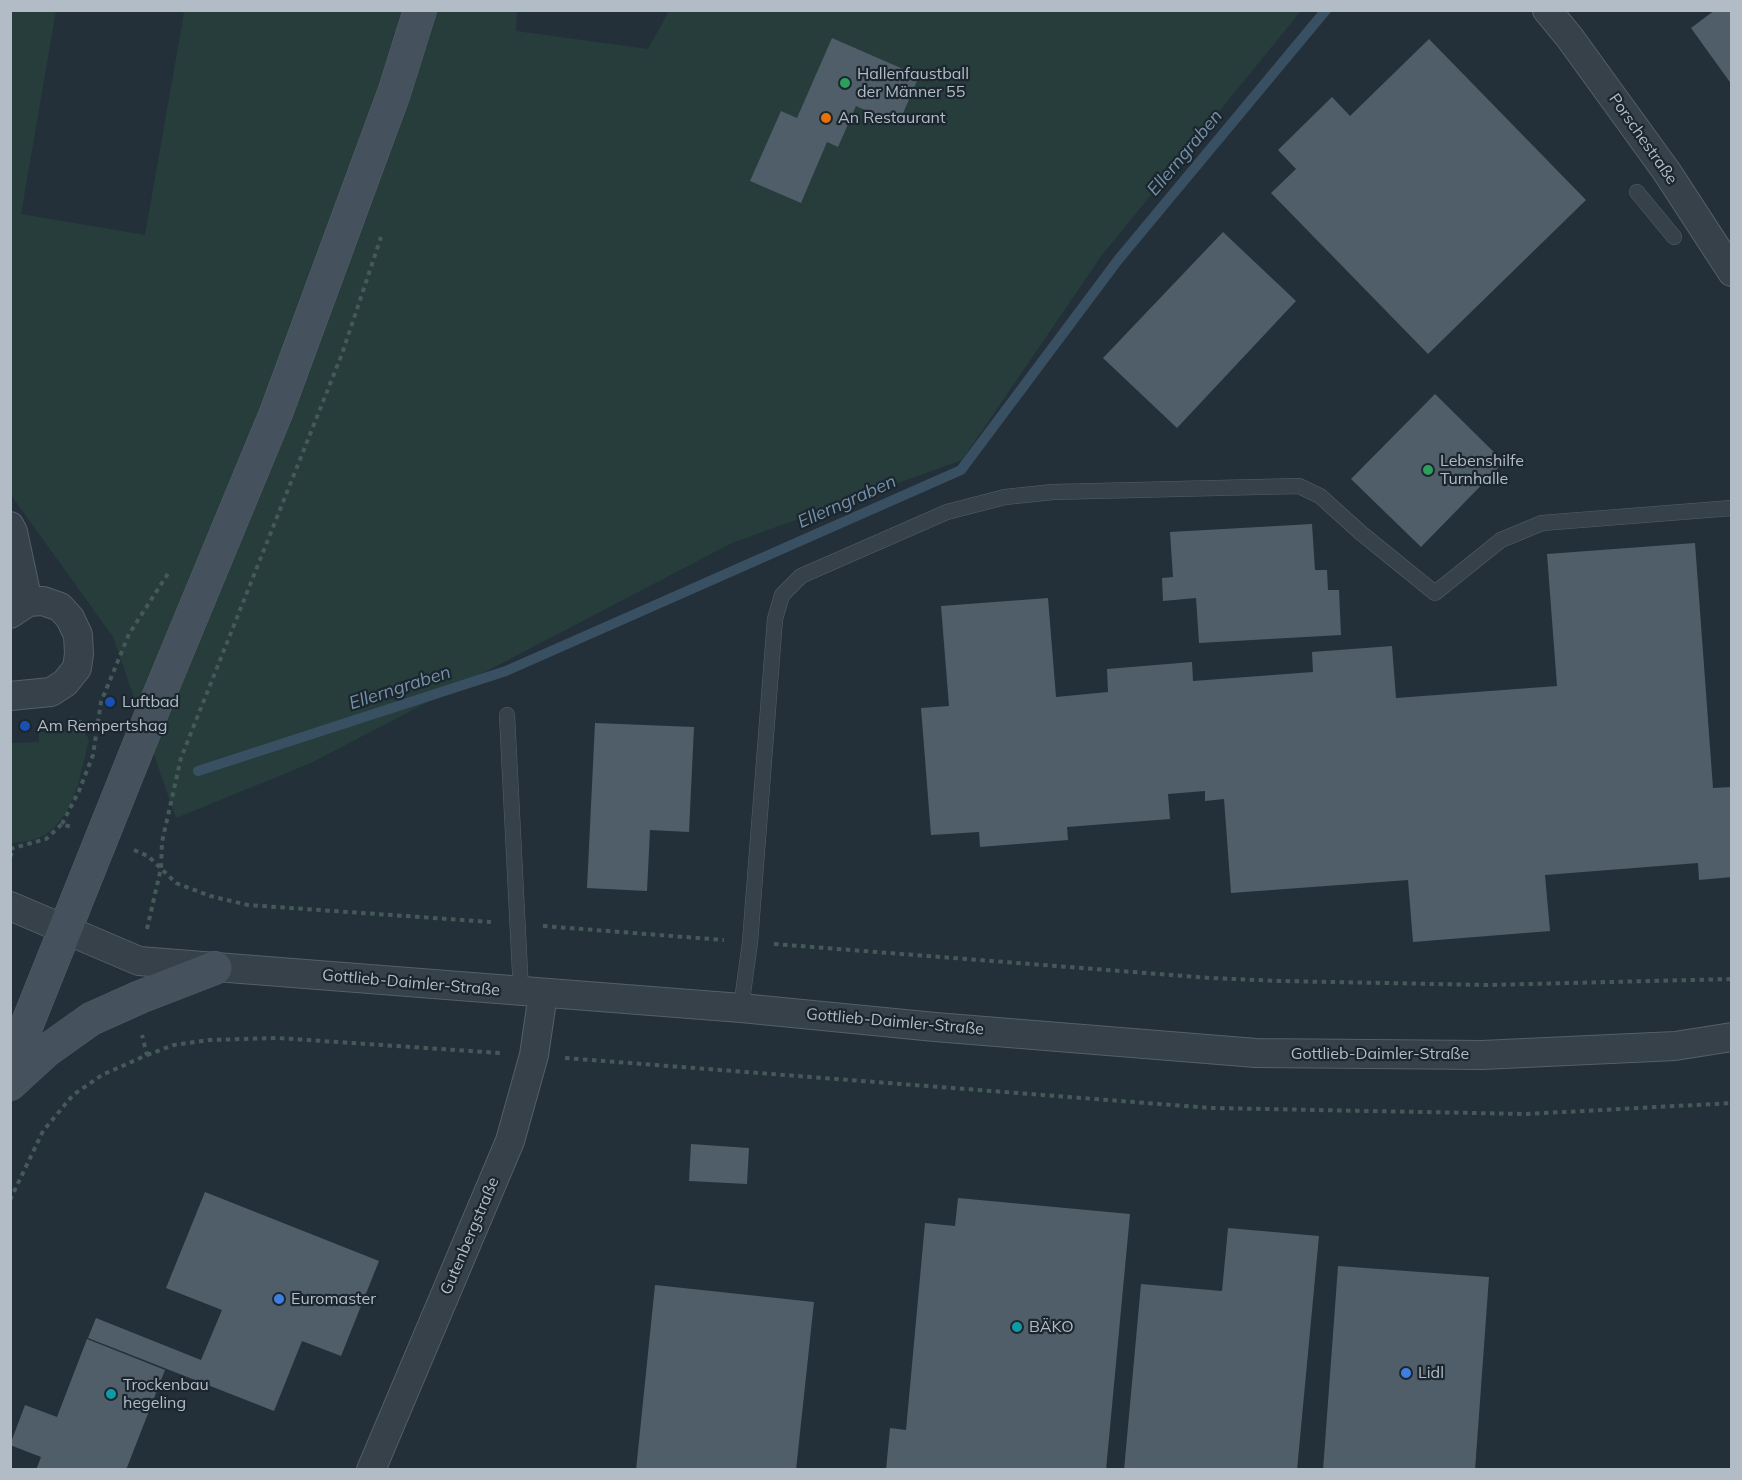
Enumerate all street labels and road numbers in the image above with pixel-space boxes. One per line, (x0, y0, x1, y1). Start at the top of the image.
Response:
street label: Porschestraße (1605, 90, 1681, 188)
street label: Gottlieb-Daimler-Straße (321, 966, 501, 1000)
street label: Gottlieb-Daimler-Straße (805, 1005, 985, 1039)
street label: Gottlieb-Daimler-Straße (1291, 1044, 1469, 1064)
street label: Gutenbergstraße (437, 1174, 503, 1298)

